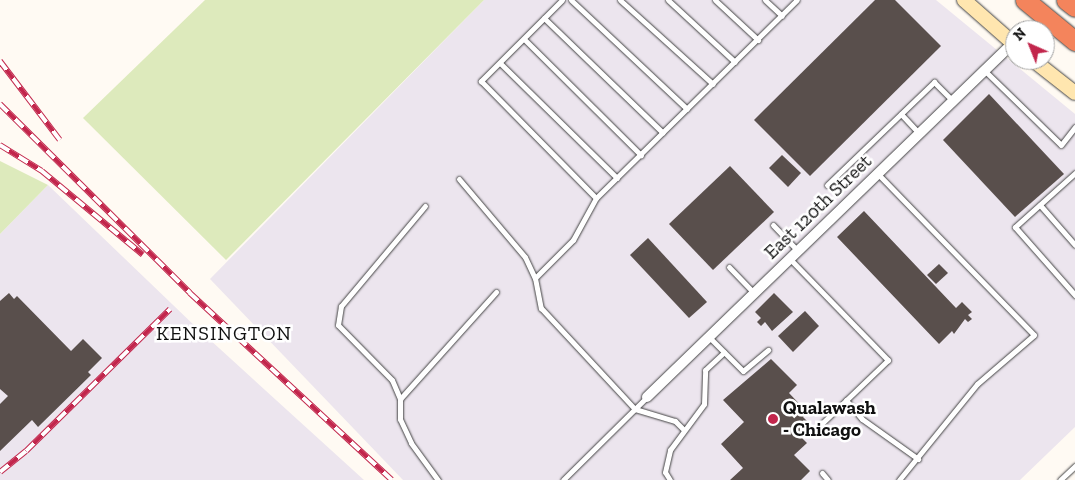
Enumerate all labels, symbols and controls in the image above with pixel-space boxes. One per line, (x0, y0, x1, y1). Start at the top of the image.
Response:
north arrow (1005, 20, 1055, 70)
text: N (1010, 25, 1030, 44)
street label: East 120th Street (760, 150, 876, 264)
district label: KENSINGTON (155, 321, 293, 345)
place label: Qualawash - Chicago (783, 397, 876, 441)
marker: Qualawash - Chicago (767, 413, 779, 425)

